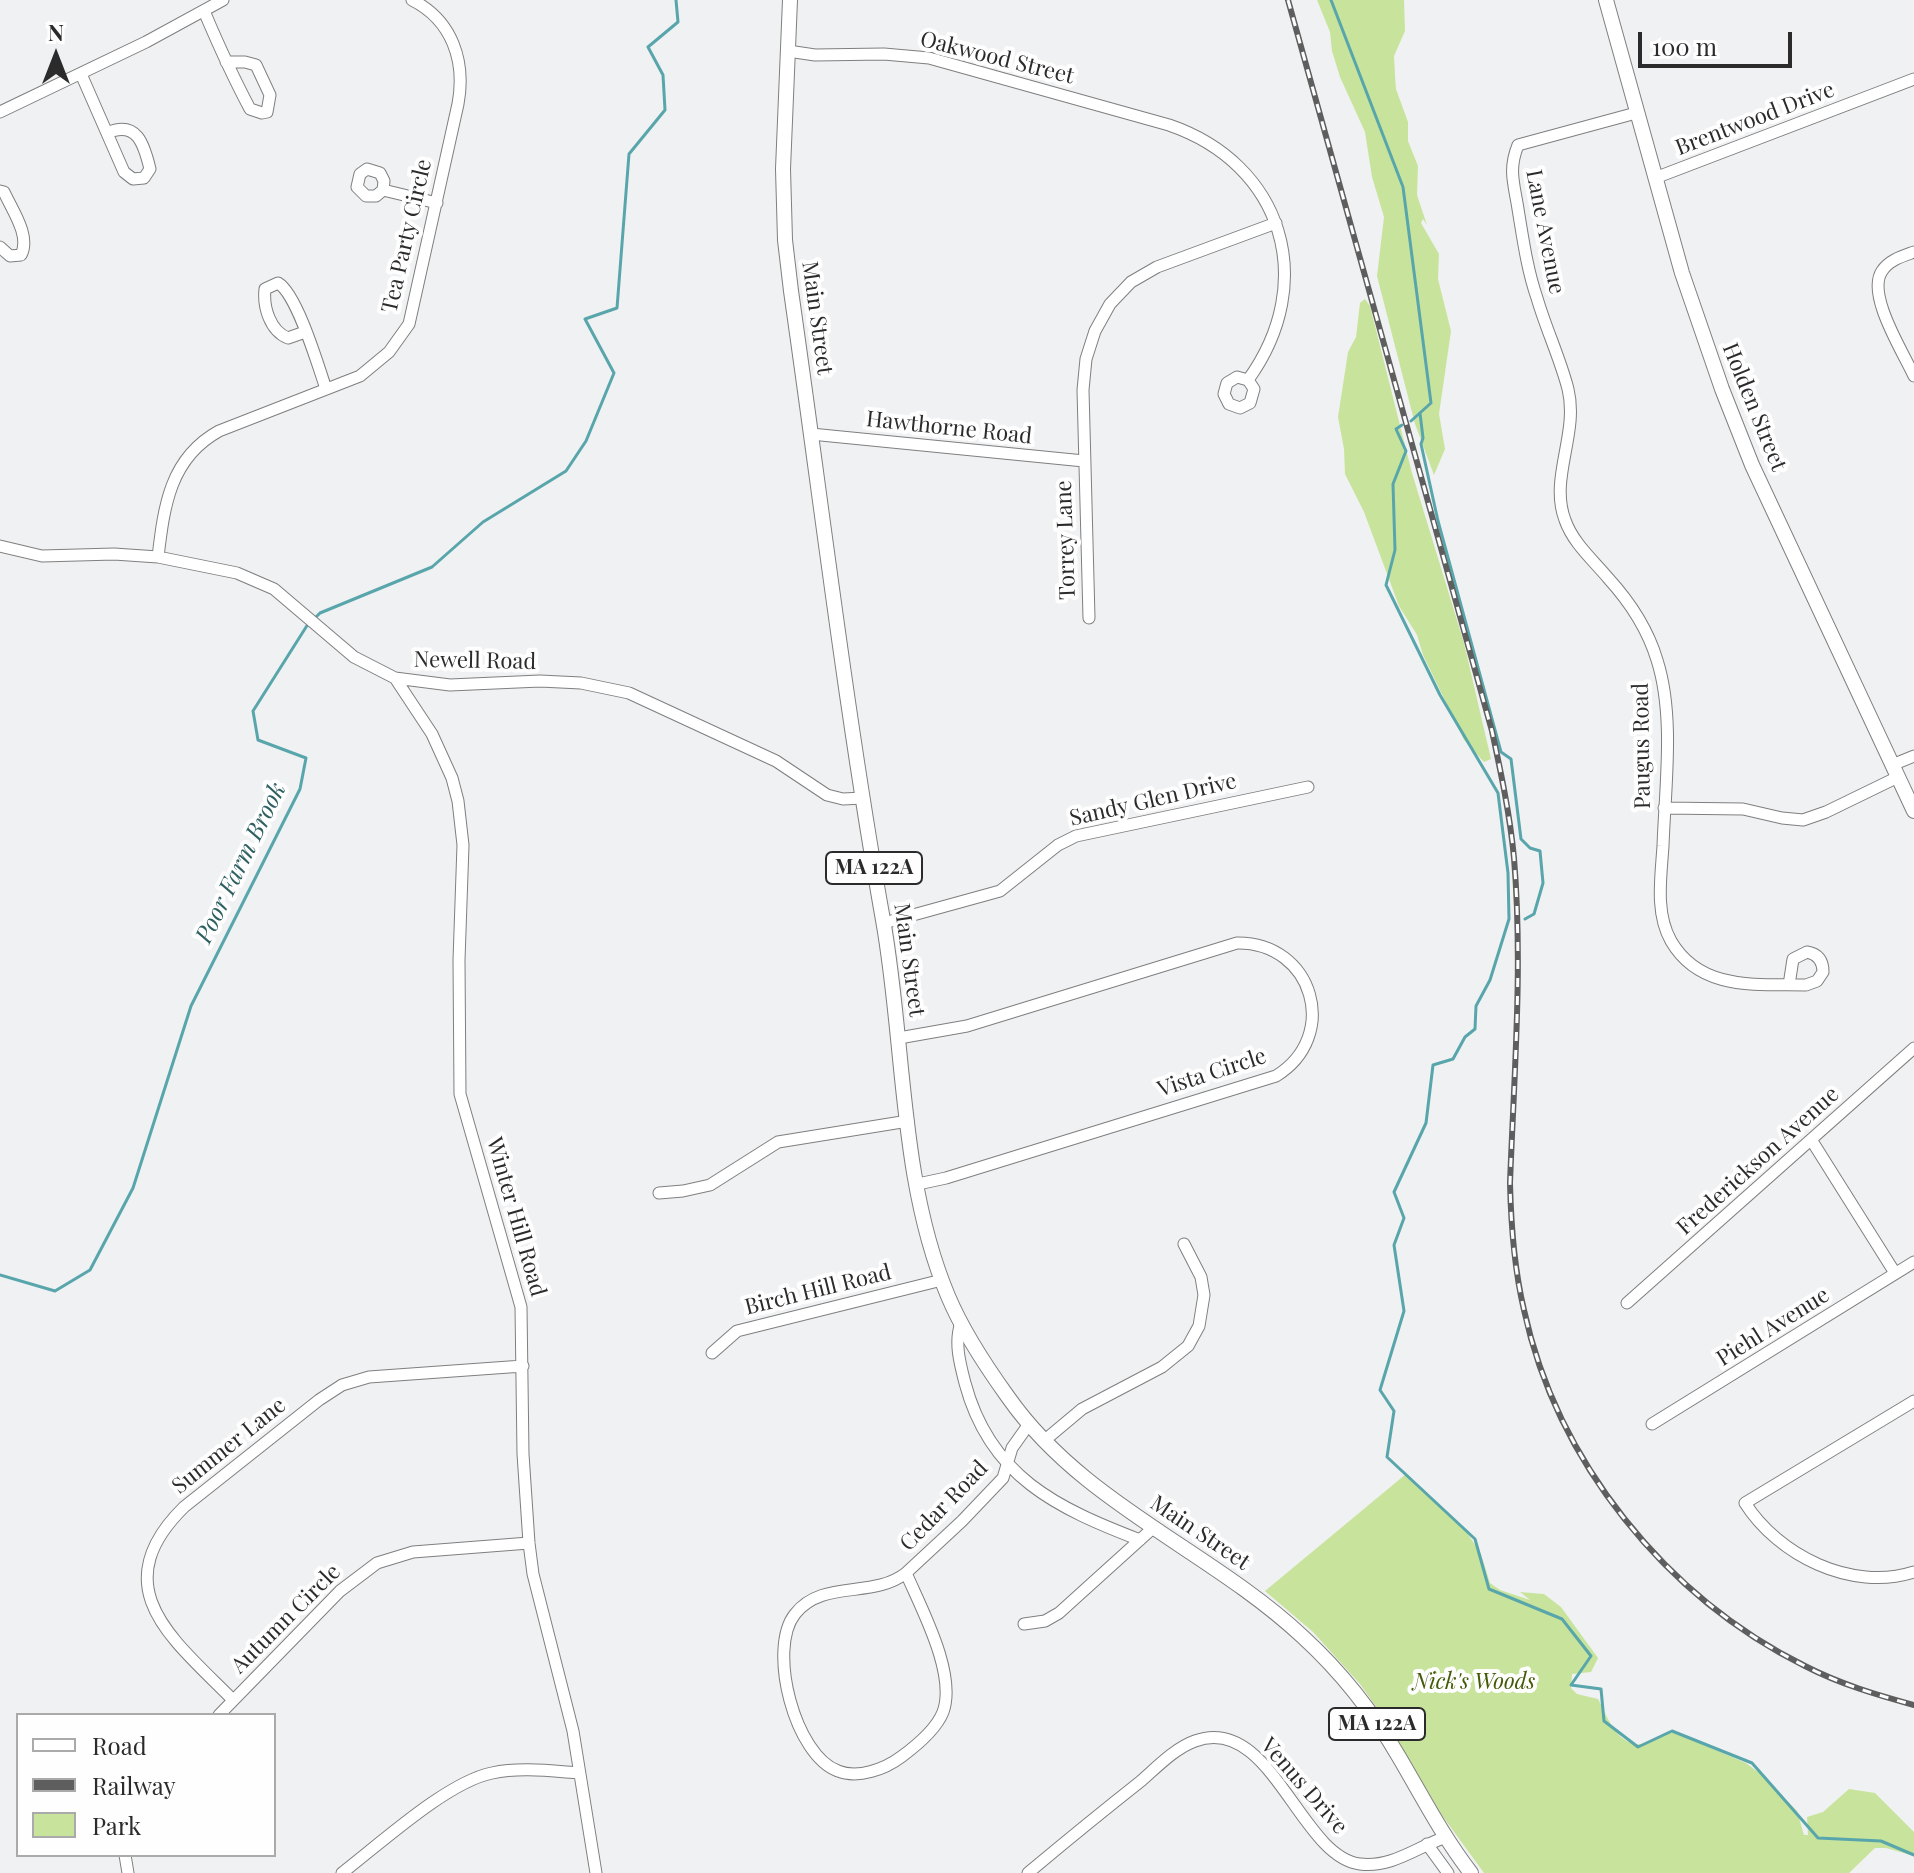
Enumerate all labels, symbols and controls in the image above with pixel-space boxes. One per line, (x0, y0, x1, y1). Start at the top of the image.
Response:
north arrow (16, 16, 96, 96)
scale bar (1642, 16, 1796, 66)
text: N (48, 17, 64, 47)
street label: Oakwood Street (917, 26, 1077, 90)
text: 100 m (1652, 30, 1717, 62)
street label: Brentwood Drive (1672, 77, 1838, 161)
street label: Tea Party Circle (376, 157, 438, 315)
street label: Lane Avenue (1520, 168, 1570, 296)
street label: Main Street (796, 260, 838, 376)
street label: Holden Street (1716, 339, 1792, 475)
street label: Hawthorne Road (865, 406, 1033, 450)
street label: Torrey Lane (1051, 480, 1081, 600)
street label: Newell Road (414, 647, 536, 675)
street label: Paugus Road (1628, 683, 1656, 809)
street label: Sandy Glen Drive (1067, 768, 1239, 832)
water label: Poor Farm Brook (190, 778, 292, 948)
road number: MA 122A (826, 852, 922, 884)
street label: Main Street (888, 902, 930, 1018)
street label: Vista Circle (1154, 1043, 1270, 1103)
street label: Frederickson Avenue (1671, 1081, 1845, 1241)
street label: Winter Hill Road (481, 1134, 551, 1300)
street label: Birch Hill Road (742, 1259, 894, 1321)
street label: Piehl Avenue (1712, 1282, 1834, 1372)
street label: Summer Lane (167, 1392, 291, 1500)
street label: Cedar Road (894, 1455, 994, 1557)
street label: Main Street (1145, 1490, 1255, 1576)
street label: Autumn Circle (226, 1559, 346, 1679)
park label: Nick's Woods (1413, 1669, 1535, 1695)
road number: MA 122A (1329, 1708, 1425, 1740)
legend (16, 1713, 276, 1857)
text: Road (92, 1729, 147, 1761)
street label: Venus Drive (1255, 1733, 1353, 1839)
text: Railway (92, 1769, 176, 1801)
text: Park (92, 1809, 141, 1841)

